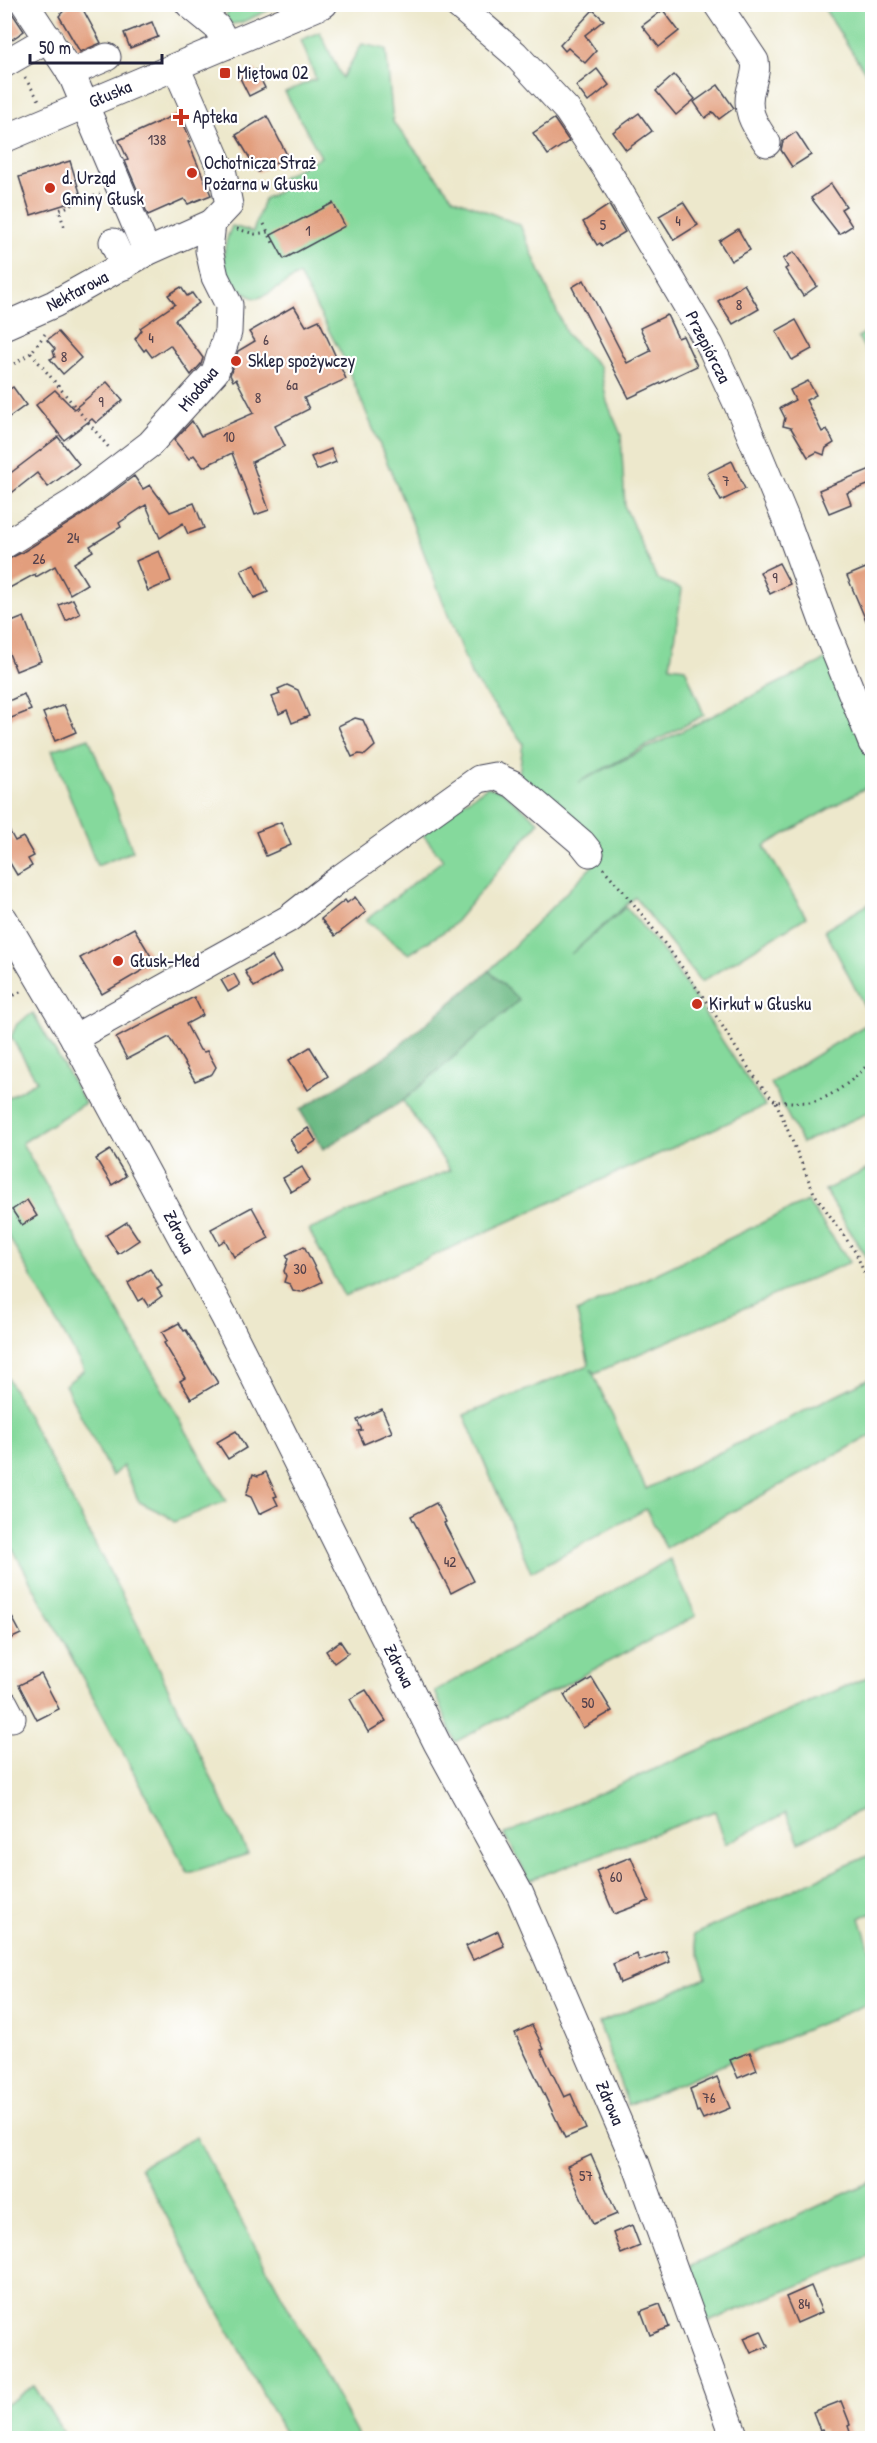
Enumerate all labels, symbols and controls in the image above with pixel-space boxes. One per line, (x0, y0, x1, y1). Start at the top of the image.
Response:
scale bar (30, 27, 162, 65)
text: 50 m (39, 35, 71, 60)
place label: Miętowa 02 (237, 60, 309, 85)
marker: Miętowa 02 (218, 66, 232, 80)
street label: Głuska (85, 73, 135, 114)
place label: Apteka (193, 104, 237, 129)
marker: Apteka (174, 110, 188, 124)
house number: 138 (148, 129, 166, 150)
place label: Ochotnicza Straż Pożarna w Głusku (204, 150, 318, 196)
place label: d. Urząd Gminy Głusk (62, 165, 144, 211)
marker: Ochotnicza Straż Pożarna w Głusku (185, 166, 199, 180)
marker: d. Urząd Gminy Głusk (43, 181, 57, 195)
house number: 4 (675, 210, 681, 231)
house number: 5 (600, 214, 607, 235)
house number: 1 (305, 220, 311, 241)
street label: Nektarowa (41, 264, 112, 317)
house number: 8 (736, 294, 742, 315)
street label: Przepiórcza (680, 306, 737, 387)
house number: 4 (148, 327, 154, 348)
house number: 6 (263, 329, 269, 350)
house number: 8 (61, 346, 67, 367)
place label: Sklep spożywczy (248, 348, 356, 373)
marker: Sklep spożywczy (229, 354, 243, 368)
street label: Miodowa (172, 361, 224, 417)
house number: 6a (286, 374, 298, 395)
house number: 8 (255, 387, 261, 408)
house number: 9 (98, 391, 104, 412)
house number: 10 (223, 426, 235, 447)
house number: 7 (722, 470, 730, 491)
house number: 24 (67, 527, 80, 548)
house number: 26 (32, 548, 46, 569)
house number: 9 (772, 567, 778, 588)
place label: Głusk-Med (130, 948, 199, 973)
marker: Głusk-Med (111, 954, 125, 968)
place label: Kirkut w Głusku (709, 991, 811, 1016)
marker: Kirkut w Głusku (690, 997, 704, 1011)
street label: Zdrowa (158, 1206, 201, 1258)
house number: 30 (293, 1258, 307, 1279)
house number: 42 (444, 1551, 456, 1572)
street label: Zdrowa (378, 1640, 421, 1692)
house number: 50 (581, 1692, 595, 1713)
house number: 60 (610, 1866, 623, 1887)
street label: Zdrowa (590, 2077, 631, 2129)
house number: 76 (702, 2087, 716, 2108)
house number: 57 (579, 2165, 593, 2186)
house number: 84 (798, 2293, 810, 2314)

